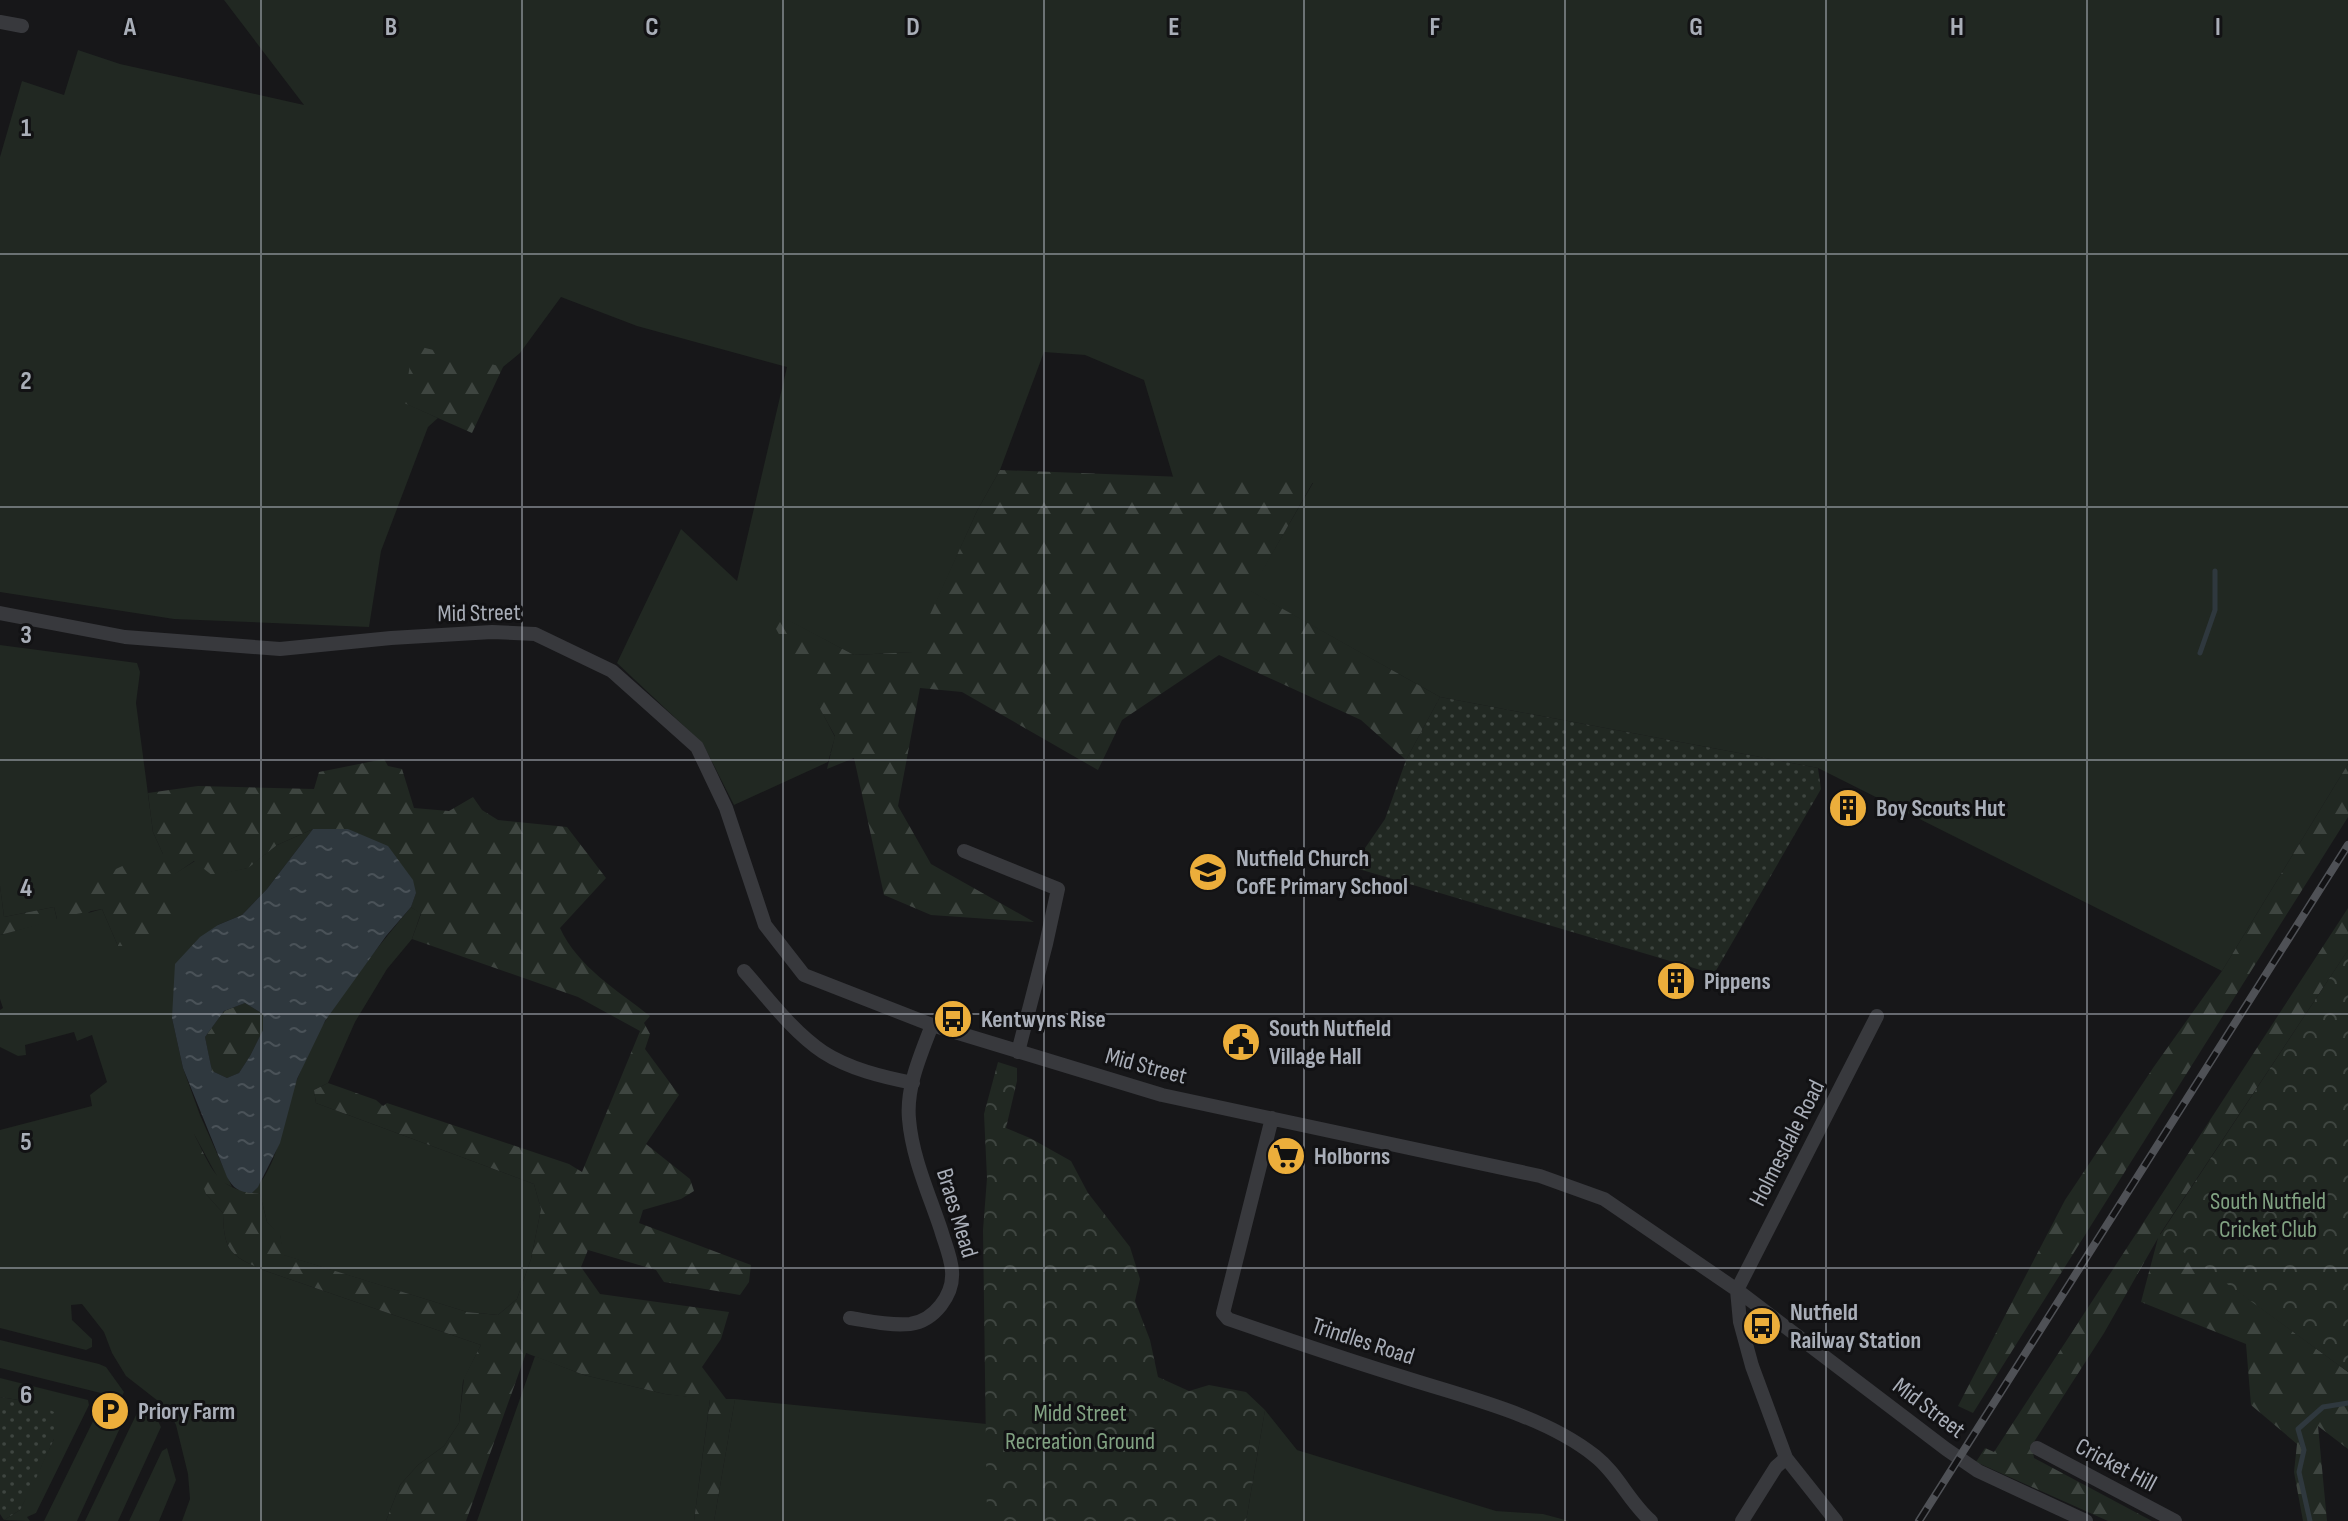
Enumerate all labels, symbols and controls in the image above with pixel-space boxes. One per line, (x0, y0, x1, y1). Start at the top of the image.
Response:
text: A (123, 12, 137, 43)
text: B (385, 12, 397, 43)
text: C (645, 12, 659, 43)
text: D (906, 12, 920, 43)
text: E (1168, 12, 1180, 43)
text: F (1430, 12, 1441, 43)
text: G (1689, 12, 1703, 43)
text: H (1950, 12, 1964, 43)
text: I (2215, 12, 2221, 43)
text: 1 (21, 113, 31, 144)
text: 2 (20, 366, 32, 397)
street label: Mid Street (437, 598, 521, 628)
text: 3 (20, 620, 32, 651)
building icon: Boy Scouts Hut (1827, 787, 1869, 829)
place label: Boy Scouts Hut (1876, 794, 2005, 823)
place label: Nutfield Church CofE Primary School (1236, 844, 1408, 901)
school or university icon: Nutfield Church CofE Primary School (1187, 851, 1229, 893)
text: 4 (20, 873, 32, 904)
building icon: Pippens (1655, 960, 1697, 1002)
place label: Pippens (1704, 967, 1771, 996)
bus stop icon: Kentwyns Rise (932, 998, 974, 1040)
place label: Kentwyns Rise (981, 1005, 1106, 1034)
place label: South Nutfield Village Hall (1269, 1014, 1391, 1071)
public building icon: South Nutfield Village Hall (1220, 1021, 1262, 1063)
street label: Mid Street (1102, 1041, 1190, 1091)
street label: Holmesdale Road (1743, 1075, 1831, 1211)
text: 5 (20, 1127, 32, 1158)
supermarket icon: Holborns (1265, 1135, 1307, 1177)
place label: Holborns (1314, 1142, 1390, 1171)
street label: Braes Mead (930, 1165, 984, 1261)
park label: South Nutfield Cricket Club (2210, 1187, 2326, 1244)
place label: Nutfield Railway Station (1790, 1298, 1921, 1355)
bus stop icon: Nutfield Railway Station (1741, 1305, 1783, 1347)
street label: Trindles Road (1308, 1311, 1418, 1371)
street label: Mid Street (1887, 1371, 1971, 1445)
text: 6 (20, 1380, 32, 1411)
parking icon: Priory Farm (89, 1390, 131, 1432)
place label: Priory Farm (138, 1397, 235, 1426)
park label: Midd Street Recreation Ground (1005, 1399, 1155, 1456)
street label: Cricket Hill (2071, 1432, 2161, 1498)

